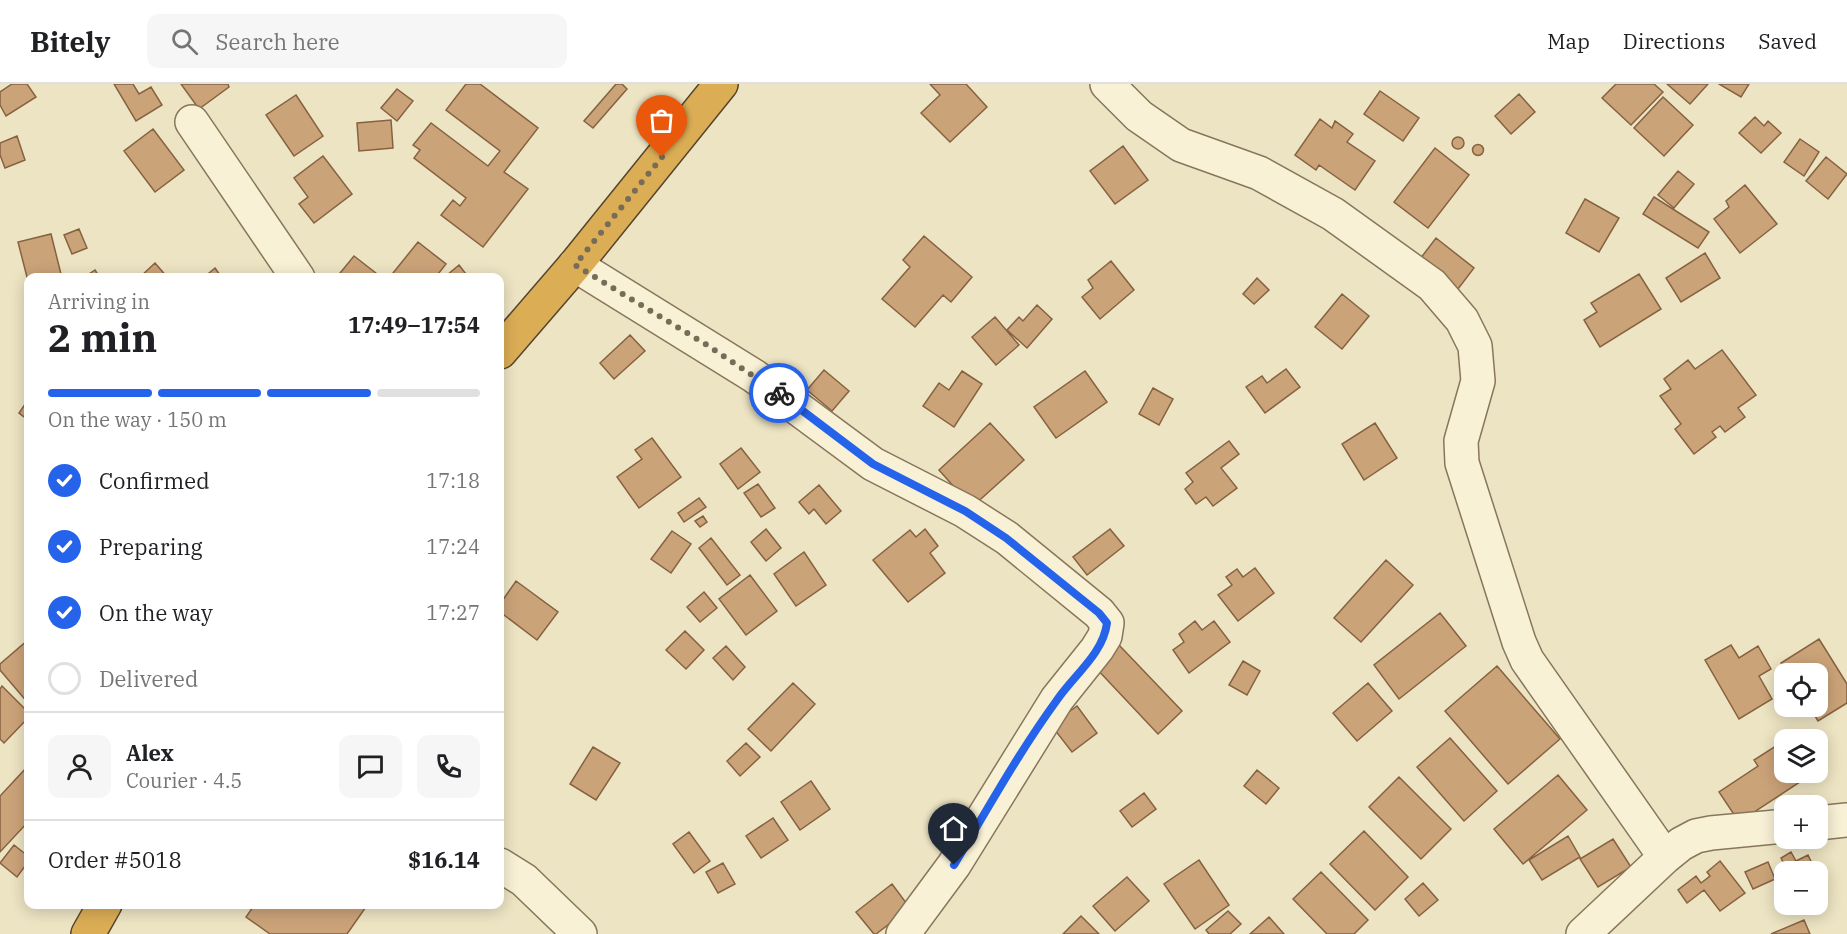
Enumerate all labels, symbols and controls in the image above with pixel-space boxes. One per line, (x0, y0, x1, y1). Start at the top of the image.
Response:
search box (147, 14, 567, 68)
text: Bitely (30, 23, 111, 60)
icon: search (168, 25, 201, 58)
text: Search here (216, 27, 339, 56)
text: Map (1547, 27, 1590, 55)
text: Directions (1623, 27, 1725, 55)
text: Saved (1758, 27, 1817, 55)
pin (636, 95, 687, 157)
icon: bag (645, 104, 678, 137)
text: Arriving in (48, 288, 150, 315)
text: 17:49–17:54 (348, 310, 480, 339)
text: 2 min (48, 312, 157, 363)
courier (749, 363, 809, 423)
icon: bike (763, 377, 796, 410)
text: On the way · 150 m (48, 406, 227, 433)
icon: check (48, 464, 81, 497)
text: Confirmed (99, 466, 210, 495)
text: 17:18 (426, 467, 480, 494)
icon: check (48, 530, 81, 563)
text: Preparing (99, 532, 203, 561)
text: 17:24 (426, 533, 480, 560)
icon: check (48, 596, 81, 629)
text: On the way (99, 598, 213, 627)
text: 17:27 (426, 599, 480, 626)
map controls (1774, 663, 1828, 915)
button: locate (1774, 663, 1828, 717)
text: Delivered (99, 664, 198, 693)
button: layers (1774, 729, 1828, 783)
button: person (48, 735, 111, 798)
button: chat (339, 735, 402, 798)
button: phone (417, 735, 480, 798)
text: Alex (126, 738, 174, 767)
text: Courier · 4.5 (126, 767, 242, 794)
button: + (1774, 795, 1828, 849)
pin (928, 803, 979, 865)
icon: home (937, 812, 970, 845)
text: Order #5018 (48, 845, 182, 874)
text: $16.14 (408, 845, 480, 874)
button: − (1774, 861, 1828, 915)

